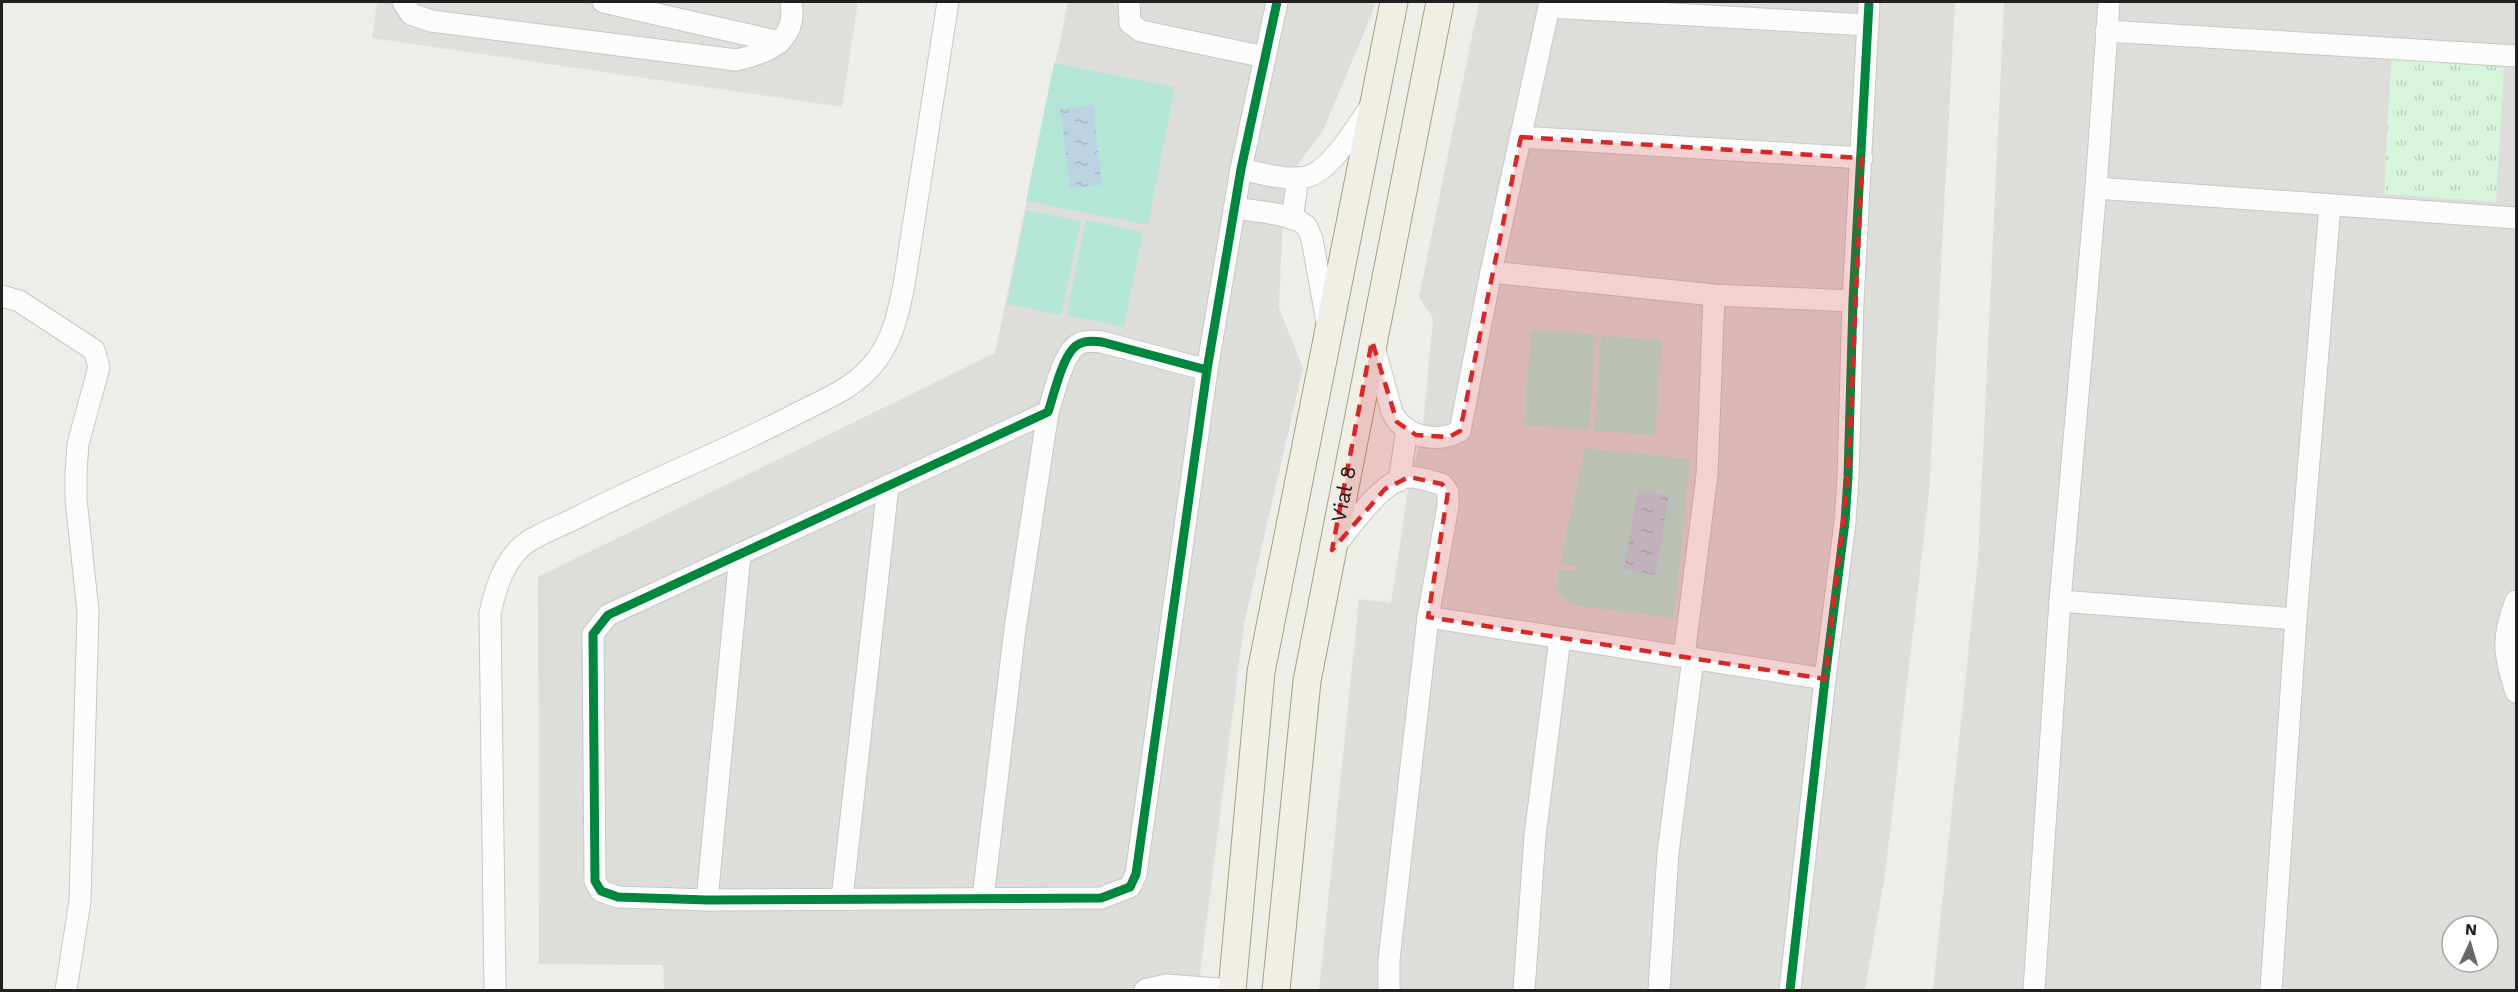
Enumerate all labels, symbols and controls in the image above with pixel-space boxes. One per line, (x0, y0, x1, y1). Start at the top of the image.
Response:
street label: Vial 8 (1325, 464, 1361, 524)
north arrow (2440, 914, 2500, 974)
text: N (2464, 920, 2478, 939)

